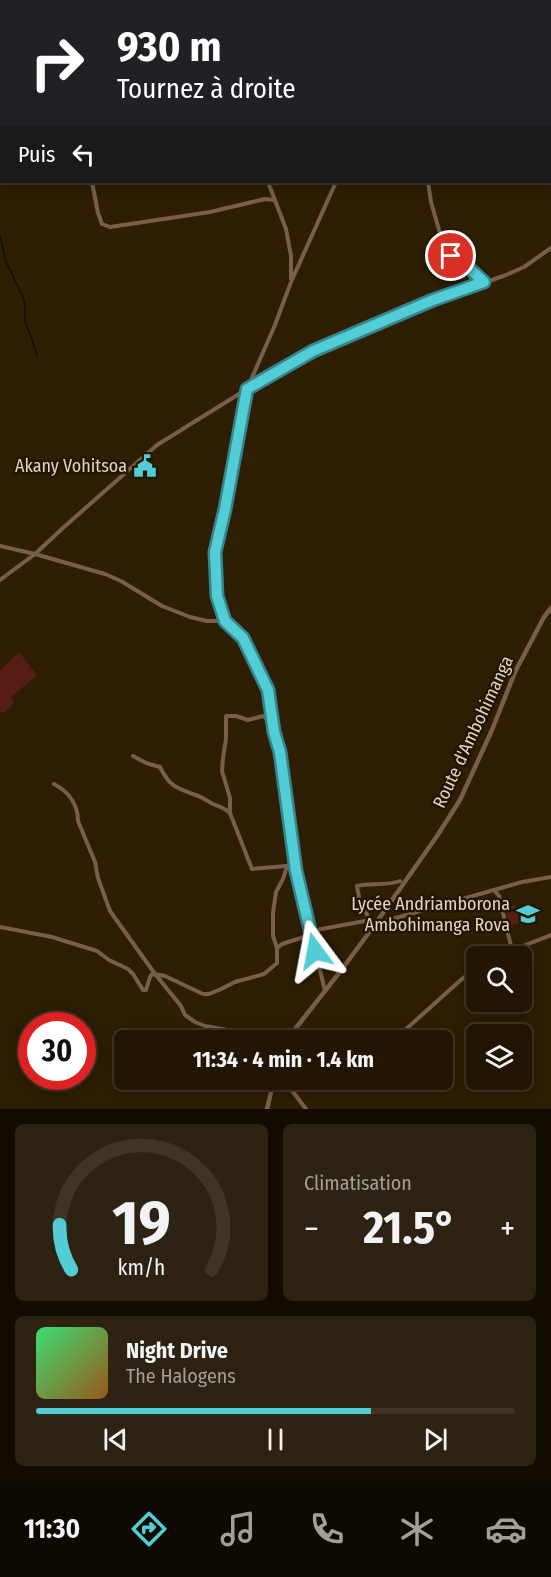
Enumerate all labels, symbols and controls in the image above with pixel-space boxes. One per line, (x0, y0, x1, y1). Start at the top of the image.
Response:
text: 930 m (117, 22, 221, 72)
icon: right (18, 24, 96, 102)
text: Tournez à droite (117, 73, 296, 105)
icon: left (67, 138, 100, 171)
text: Puis (18, 141, 55, 168)
pin (425, 230, 476, 281)
icon: arrive (434, 239, 467, 272)
public building icon: Akany Vohitsoa (132, 453, 158, 479)
place label: Akany Vohitsoa (15, 455, 127, 477)
street label: Route d'Ambohimanga (428, 652, 518, 812)
place label: Lycée Andriamborona Ambohimanga Rova (351, 893, 510, 936)
school or university icon: Lycée Andriamborona Ambohimanga Rova (515, 901, 541, 927)
position arrow (283, 919, 347, 983)
map controls (466, 946, 532, 1090)
button: search (466, 946, 532, 1012)
speed limit sign: 30 (18, 1012, 96, 1090)
button: layers (466, 1024, 532, 1090)
text: 11:34 · 4 min · 1.4 km (193, 1046, 374, 1073)
text: Climatisation (304, 1171, 412, 1195)
text: 19 (112, 1186, 171, 1261)
text: 21.5° (363, 1201, 456, 1255)
text: − (304, 1209, 319, 1249)
text: + (500, 1209, 515, 1249)
text: km/h (118, 1255, 165, 1281)
text: Night Drive (126, 1337, 228, 1364)
text: The Halogens (126, 1364, 236, 1388)
icon: previous (99, 1423, 132, 1456)
icon: pause (259, 1423, 292, 1456)
icon: next (419, 1423, 452, 1456)
icon: directions (128, 1508, 170, 1550)
icon: music (217, 1508, 259, 1550)
icon: phone (306, 1508, 348, 1550)
icon: climate (396, 1508, 438, 1550)
icon: car (485, 1508, 527, 1550)
text: 11:30 (24, 1513, 80, 1545)

